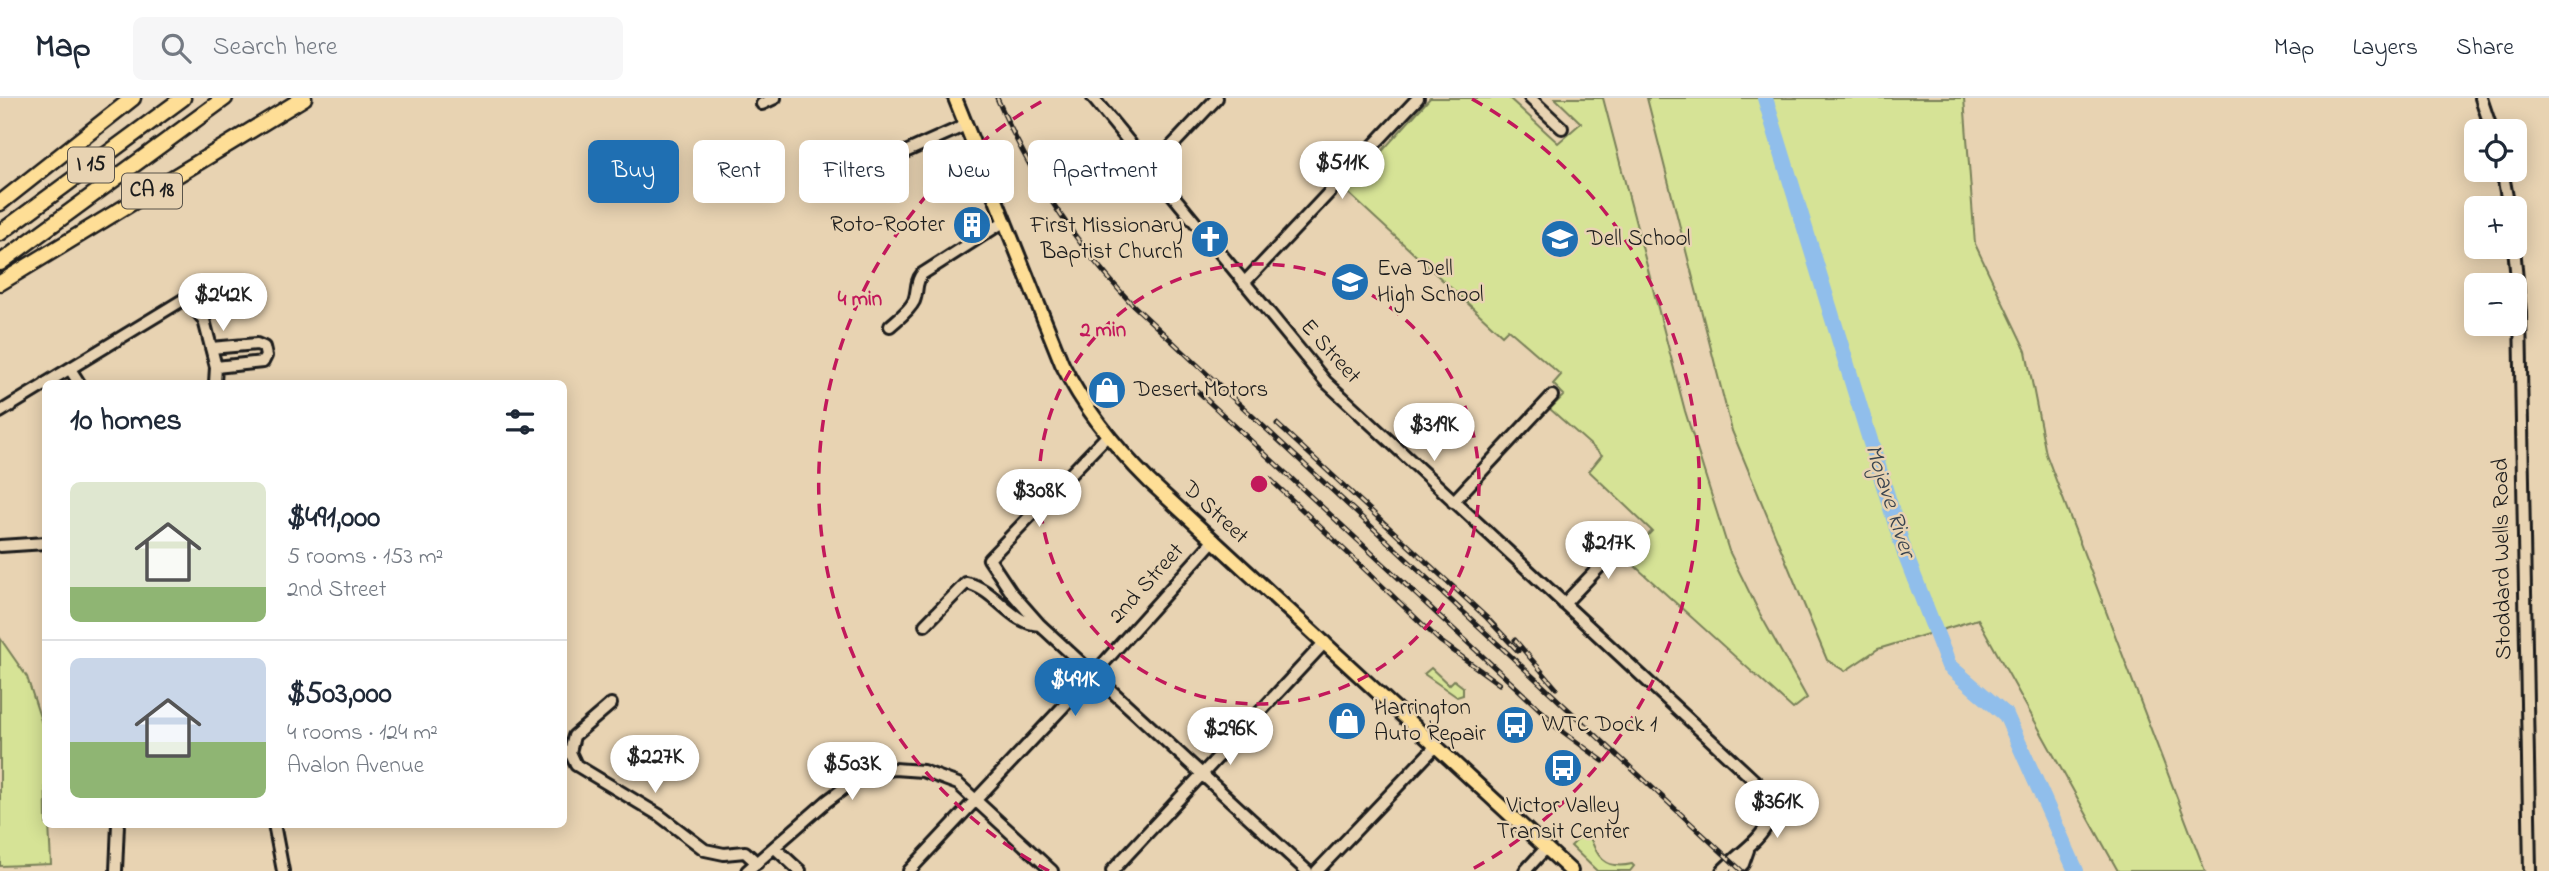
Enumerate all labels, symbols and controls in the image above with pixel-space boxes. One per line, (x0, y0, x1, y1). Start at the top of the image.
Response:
search box (133, 17, 623, 80)
text: Map (35, 24, 91, 72)
icon: search (157, 29, 195, 67)
text: Search here (213, 29, 337, 67)
text: Map (2274, 31, 2314, 66)
text: Layers (2352, 31, 2418, 66)
text: Share (2456, 31, 2514, 66)
map controls (2464, 119, 2527, 336)
button: locate (2464, 119, 2527, 182)
chip: Buy (588, 140, 679, 203)
chip: Rent (693, 140, 785, 203)
chip: Filters (799, 140, 909, 203)
chip: New (923, 140, 1014, 203)
chip: Apartment (1028, 140, 1182, 203)
pin: $511K (1293, 141, 1391, 201)
text: $511K (1316, 147, 1368, 180)
road number: I 15 (68, 148, 114, 182)
road number: CA 18 (122, 174, 182, 208)
button: + (2464, 196, 2527, 259)
building icon: Roto-Rooter (951, 204, 993, 246)
place label: Roto-Rooter (830, 209, 946, 242)
place label: First Missionary Baptist Church (1029, 210, 1183, 269)
church icon: First Missionary Baptist Church (1189, 218, 1231, 260)
school or university icon: Dell School (1539, 218, 1581, 260)
place label: Dell School (1586, 223, 1691, 256)
place label: Eva Dell High School (1377, 253, 1484, 313)
school or university icon: Eva Dell High School (1329, 261, 1371, 303)
button: − (2464, 273, 2527, 336)
pin: $242K (174, 274, 272, 333)
text: $242K (194, 279, 252, 312)
text: 4 min (838, 285, 882, 315)
street label: E Street (1292, 312, 1368, 392)
text: 2 min (1079, 316, 1126, 346)
shop icon: Desert Motors (1086, 369, 1128, 411)
place label: Desert Motors (1133, 374, 1268, 407)
text: 10 homes (70, 400, 182, 444)
icon: filters (501, 403, 539, 441)
pin: $319K (1385, 404, 1483, 463)
text: $319K (1410, 409, 1458, 442)
water label: Mojave River (1854, 440, 1924, 564)
street label: Stoddard Wells Road (2485, 458, 2521, 660)
pin: $308K (990, 470, 1088, 529)
centre of rings (1247, 472, 1271, 496)
street label: D Street (1174, 473, 1256, 553)
text: $308K (1012, 475, 1066, 508)
text: $491,000 (287, 497, 380, 541)
icon: home (126, 510, 210, 594)
pin: $217K (1559, 522, 1657, 581)
text: $217K (1581, 527, 1635, 560)
street label: 2nd Street (1101, 536, 1193, 632)
text: 5 rooms · 153 m² (287, 541, 443, 574)
text: 2nd Street (287, 574, 386, 607)
pin: $491K (1026, 658, 1124, 718)
text: $491K (1051, 664, 1099, 697)
text: $503,000 (287, 673, 392, 717)
icon: home (126, 686, 210, 770)
place label: Harrington Auto Repair (1374, 692, 1487, 751)
shop icon: Harrington Auto Repair (1326, 700, 1368, 742)
bus stop icon: VVTC Dock 1 (1494, 704, 1536, 746)
pin: $296K (1181, 708, 1279, 767)
place label: VVTC Dock 1 (1541, 709, 1657, 742)
text: $296K (1203, 713, 1257, 746)
text: 4 rooms · 124 m² (287, 717, 438, 750)
pin: $227K (606, 736, 704, 795)
text: $227K (626, 741, 684, 774)
pin: $503K (803, 742, 901, 802)
bus stop icon: Victor Valley Transit Center (1542, 747, 1584, 789)
text: $503K (823, 748, 881, 781)
text: Avalon Avenue (287, 750, 424, 783)
pin: $361K (1728, 780, 1826, 840)
text: $361K (1751, 786, 1803, 819)
place label: Victor Valley Transit Center (1497, 790, 1630, 849)

